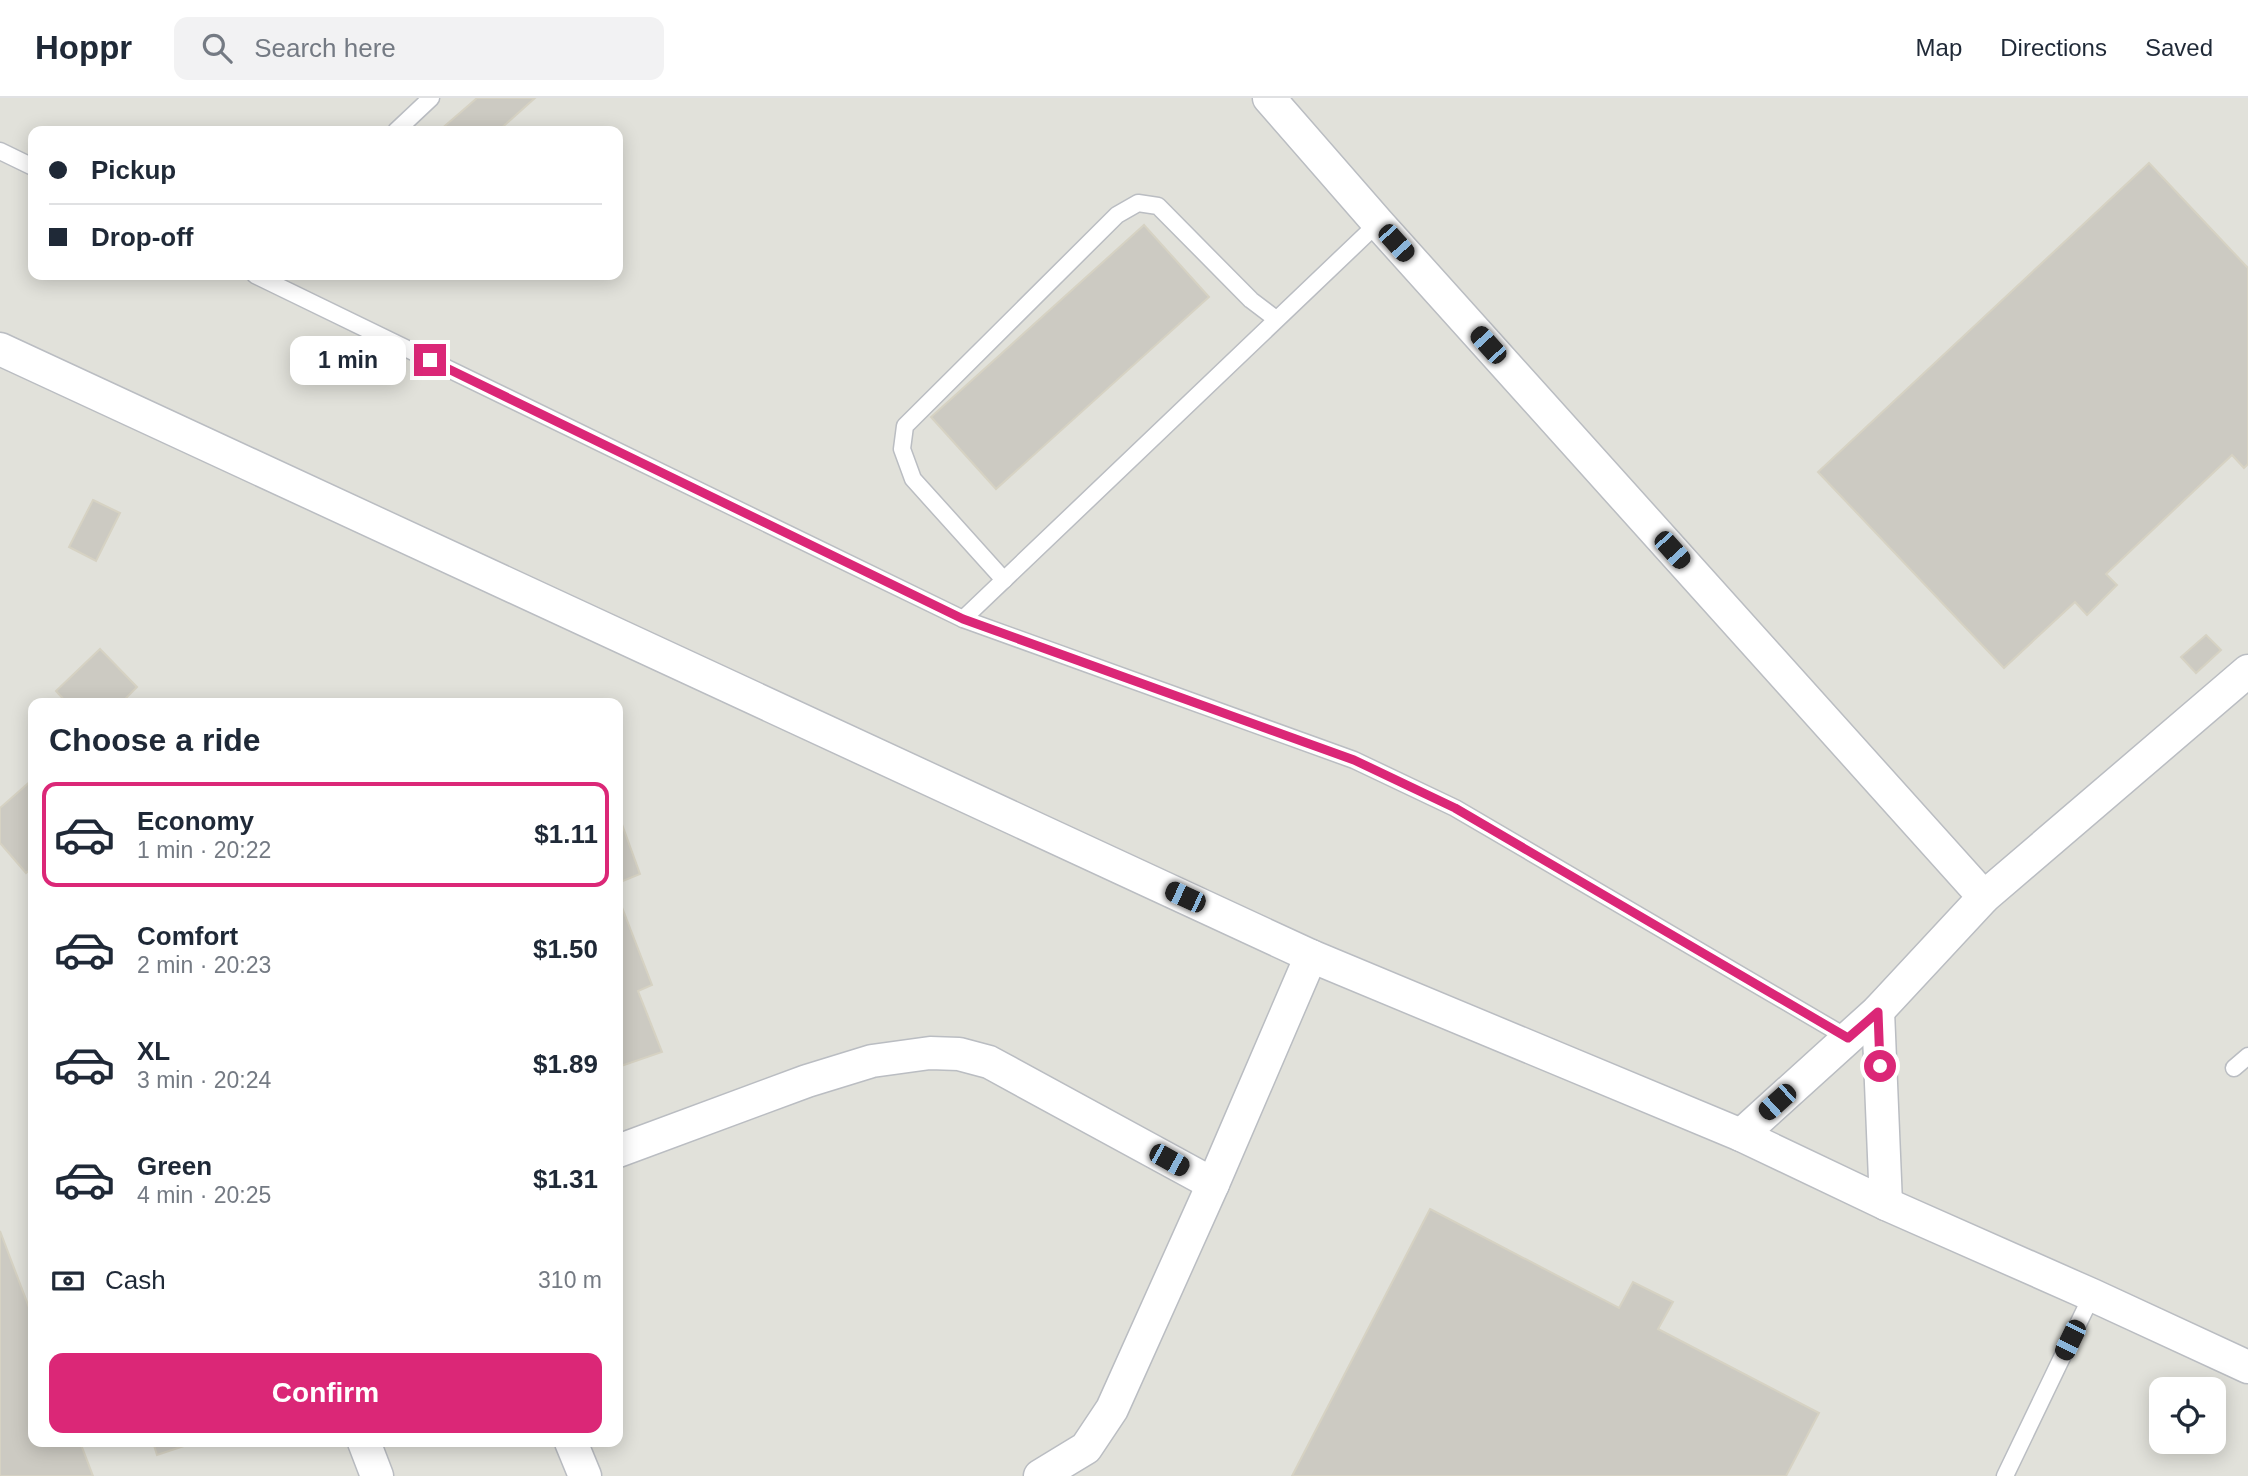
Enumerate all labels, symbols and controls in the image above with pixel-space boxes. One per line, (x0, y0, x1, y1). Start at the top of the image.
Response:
search box (174, 17, 664, 80)
text: Hoppr (35, 29, 132, 66)
icon: search (198, 29, 236, 67)
text: Search here (254, 33, 396, 63)
text: Map (1916, 34, 1962, 61)
text: Directions (2000, 34, 2107, 61)
text: Saved (2145, 34, 2213, 61)
text: Pickup (91, 155, 176, 185)
car (1375, 220, 1418, 266)
text: Drop-off (91, 222, 194, 252)
car (1467, 322, 1510, 368)
callout: 1 min (290, 336, 406, 384)
route end (414, 344, 446, 376)
text: 1 min (318, 347, 378, 373)
car (1651, 527, 1694, 573)
text: Choose a ride (49, 722, 261, 758)
icon: car (53, 803, 116, 866)
text: Economy (137, 806, 254, 836)
text: $1.11 (534, 819, 598, 849)
text: 1 min · 20:22 (137, 837, 271, 863)
car (1162, 879, 1209, 915)
icon: car (53, 918, 116, 981)
text: Comfort (137, 921, 238, 951)
text: $1.50 (533, 934, 598, 964)
text: 2 min · 20:23 (137, 952, 271, 978)
icon: car (53, 1033, 116, 1096)
text: XL (137, 1036, 170, 1066)
text: $1.89 (533, 1049, 598, 1079)
route start (1864, 1050, 1896, 1082)
text: 3 min · 20:24 (137, 1067, 271, 1093)
car (1755, 1080, 1800, 1124)
car (1146, 1141, 1193, 1179)
icon: car (53, 1148, 116, 1211)
text: Green (137, 1151, 212, 1181)
text: $1.31 (533, 1164, 598, 1194)
text: 4 min · 20:25 (137, 1182, 271, 1208)
icon: cash (49, 1262, 87, 1300)
text: Cash (105, 1265, 166, 1295)
text: 310 m (538, 1267, 602, 1293)
car (2052, 1317, 2089, 1363)
button: Confirm (49, 1353, 602, 1433)
map controls (2149, 1377, 2226, 1454)
button: locate (2149, 1377, 2226, 1454)

